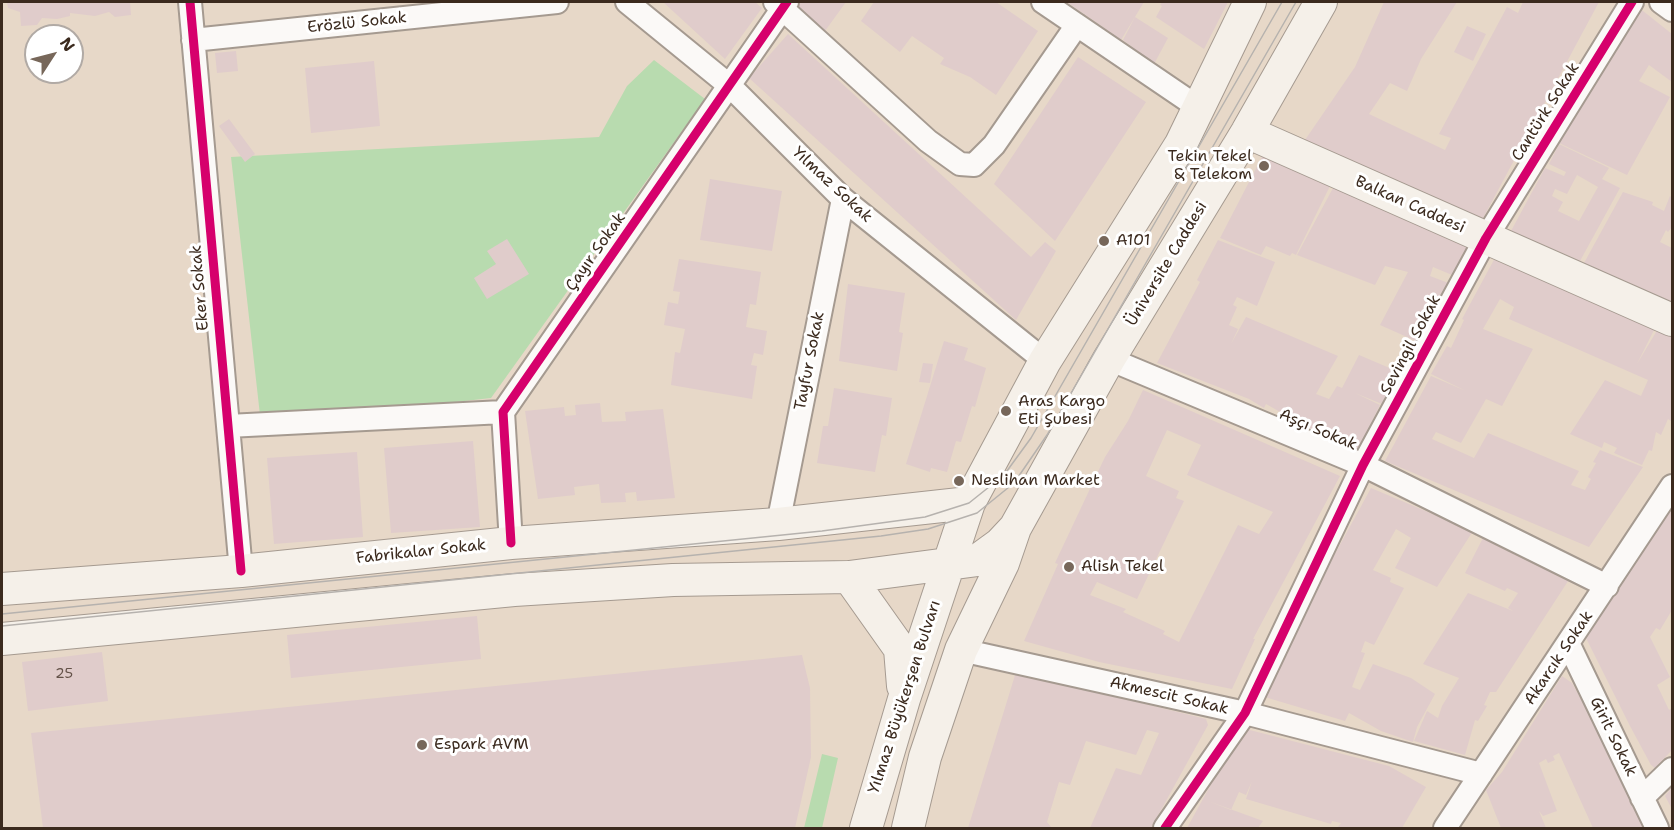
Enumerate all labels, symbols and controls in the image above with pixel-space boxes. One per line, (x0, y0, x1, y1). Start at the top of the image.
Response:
street label: Erözlü Sokak (306, 8, 408, 38)
north arrow (24, 24, 84, 84)
text: N (55, 33, 80, 56)
street label: Cantürk Sokak (1508, 59, 1584, 165)
street label: Yılmaz Sokak (788, 143, 876, 227)
place label: Tekin Tekel & Telekom (1168, 147, 1252, 185)
marker: Tekin Tekel & Telekom (1257, 159, 1271, 173)
street label: Balkan Caddesi (1352, 172, 1468, 238)
street label: Üniversite Caddesi (1122, 198, 1212, 330)
street label: Çayır Sokak (562, 209, 630, 295)
place label: A101 (1116, 231, 1150, 251)
marker: A101 (1097, 234, 1111, 248)
street label: Eker Sokak (187, 244, 213, 332)
street label: Sevingil Sokak (1377, 292, 1445, 398)
street label: Tayfur Sokak (791, 310, 829, 412)
place label: Aras Kargo Eti Şubesi (1018, 392, 1105, 430)
marker: Aras Kargo Eti Şubesi (999, 404, 1013, 418)
street label: Aşçı Sokak (1276, 405, 1360, 455)
place label: Neslihan Market (971, 471, 1100, 491)
marker: Neslihan Market (952, 474, 966, 488)
street label: Fabrikalar Sokak (355, 536, 487, 568)
place label: Alish Tekel (1081, 557, 1164, 577)
marker: Alish Tekel (1062, 560, 1076, 574)
street label: Yılmaz Büyükerşen Bulvarı (865, 598, 945, 796)
street label: Akarcık Sokak (1520, 607, 1598, 709)
house number: 25 (55, 666, 73, 682)
street label: Akmescit Sokak (1108, 673, 1230, 719)
street label: Girit Sokak (1585, 694, 1641, 780)
place label: Espark AVM (434, 735, 529, 755)
marker: Espark AVM (415, 738, 429, 752)

